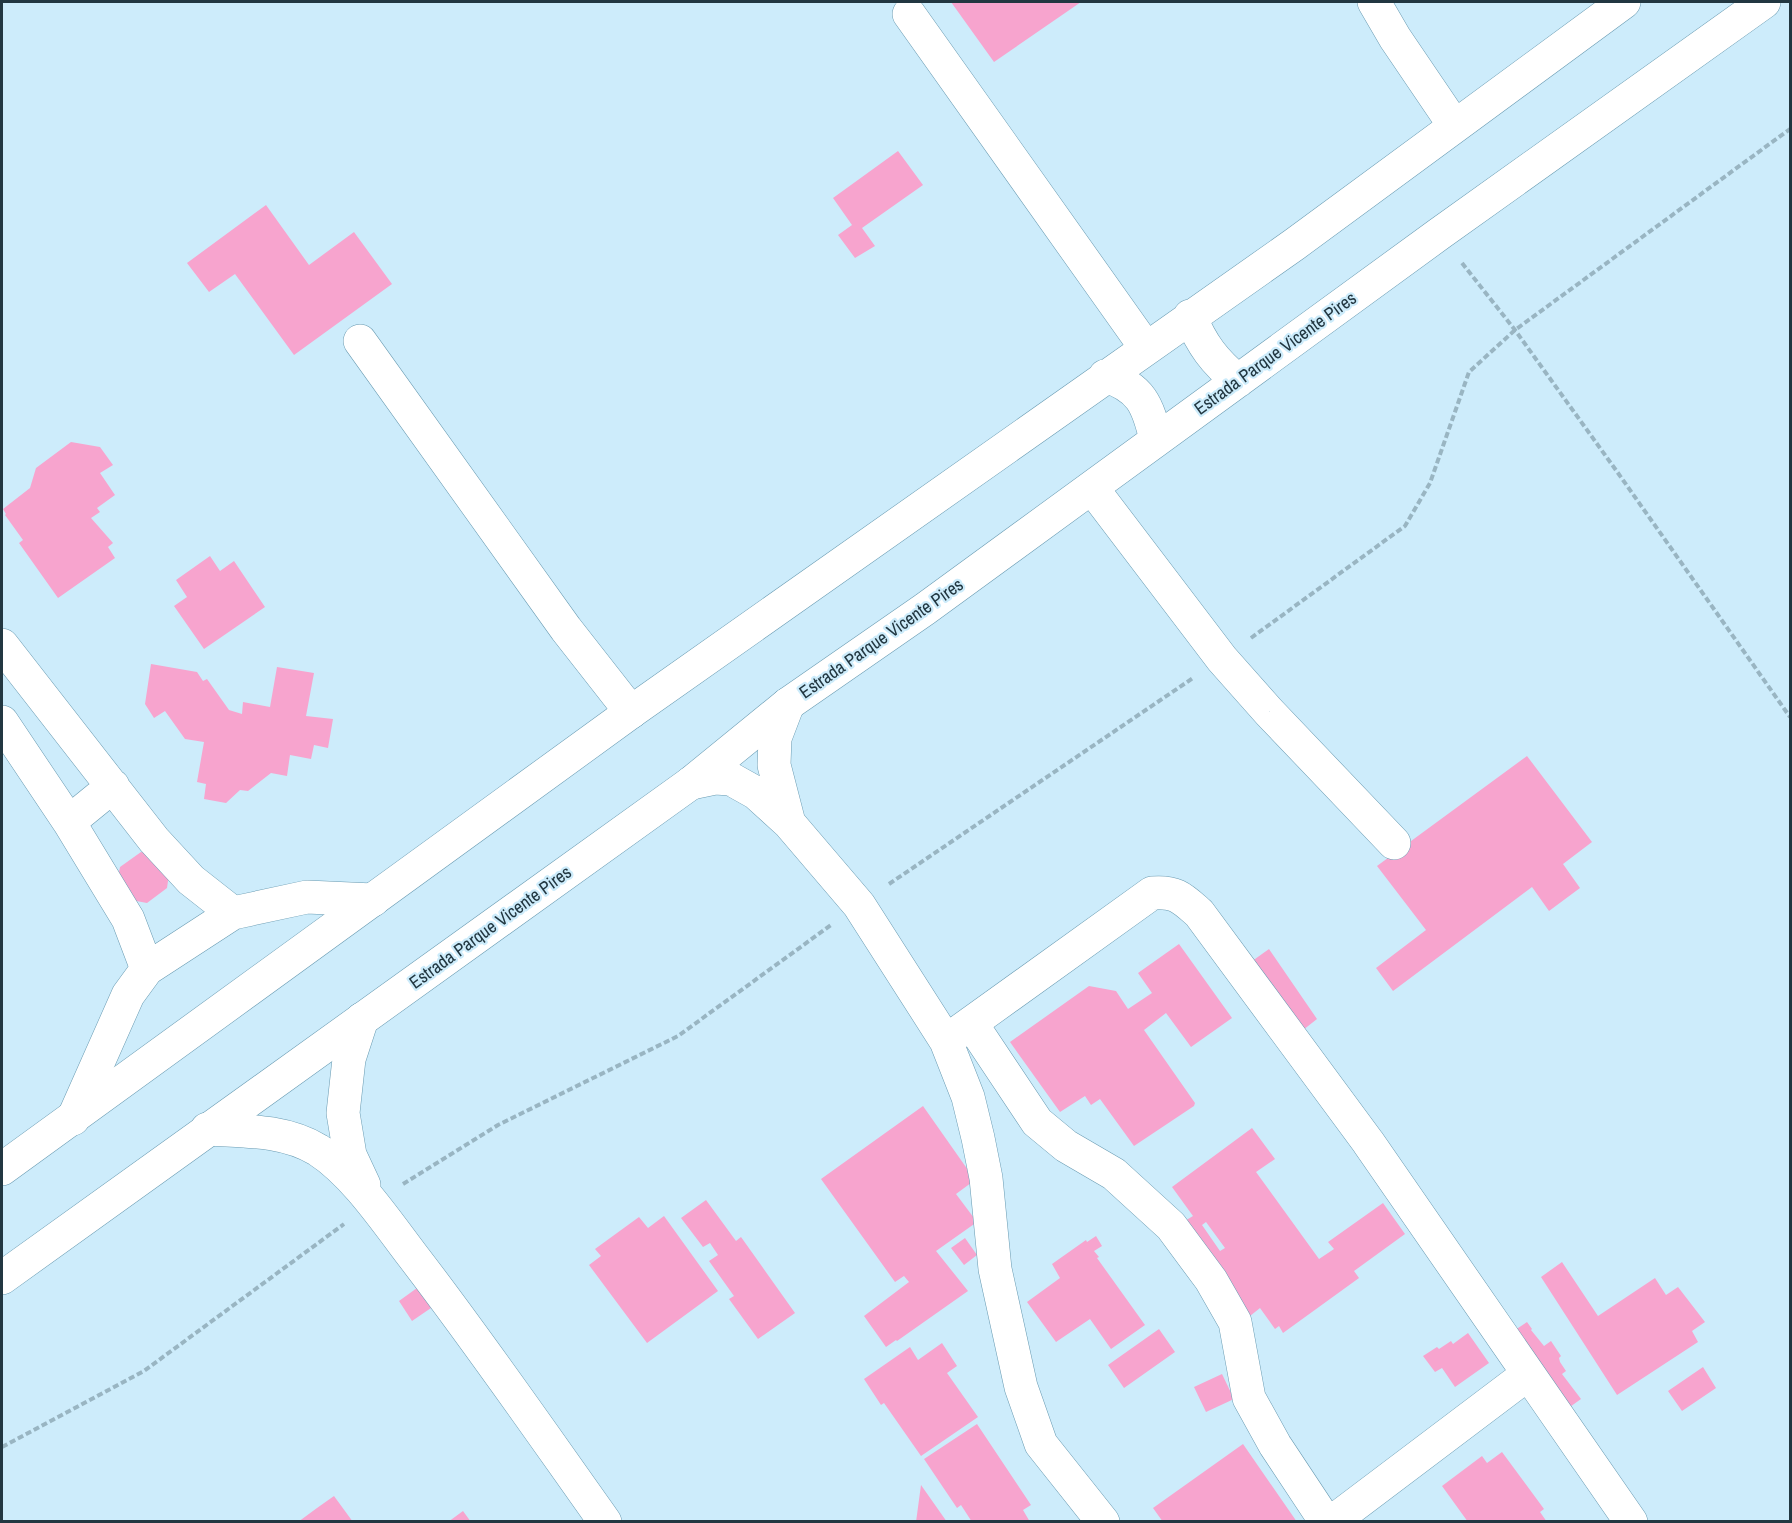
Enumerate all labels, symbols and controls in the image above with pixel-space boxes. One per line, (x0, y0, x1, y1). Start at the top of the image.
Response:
street label: Estrada Parque Vicente Pires (1189, 286, 1361, 420)
street label: Estrada Parque Vicente Pires (794, 572, 968, 704)
street label: Estrada Parque Vicente Pires (404, 860, 576, 994)

